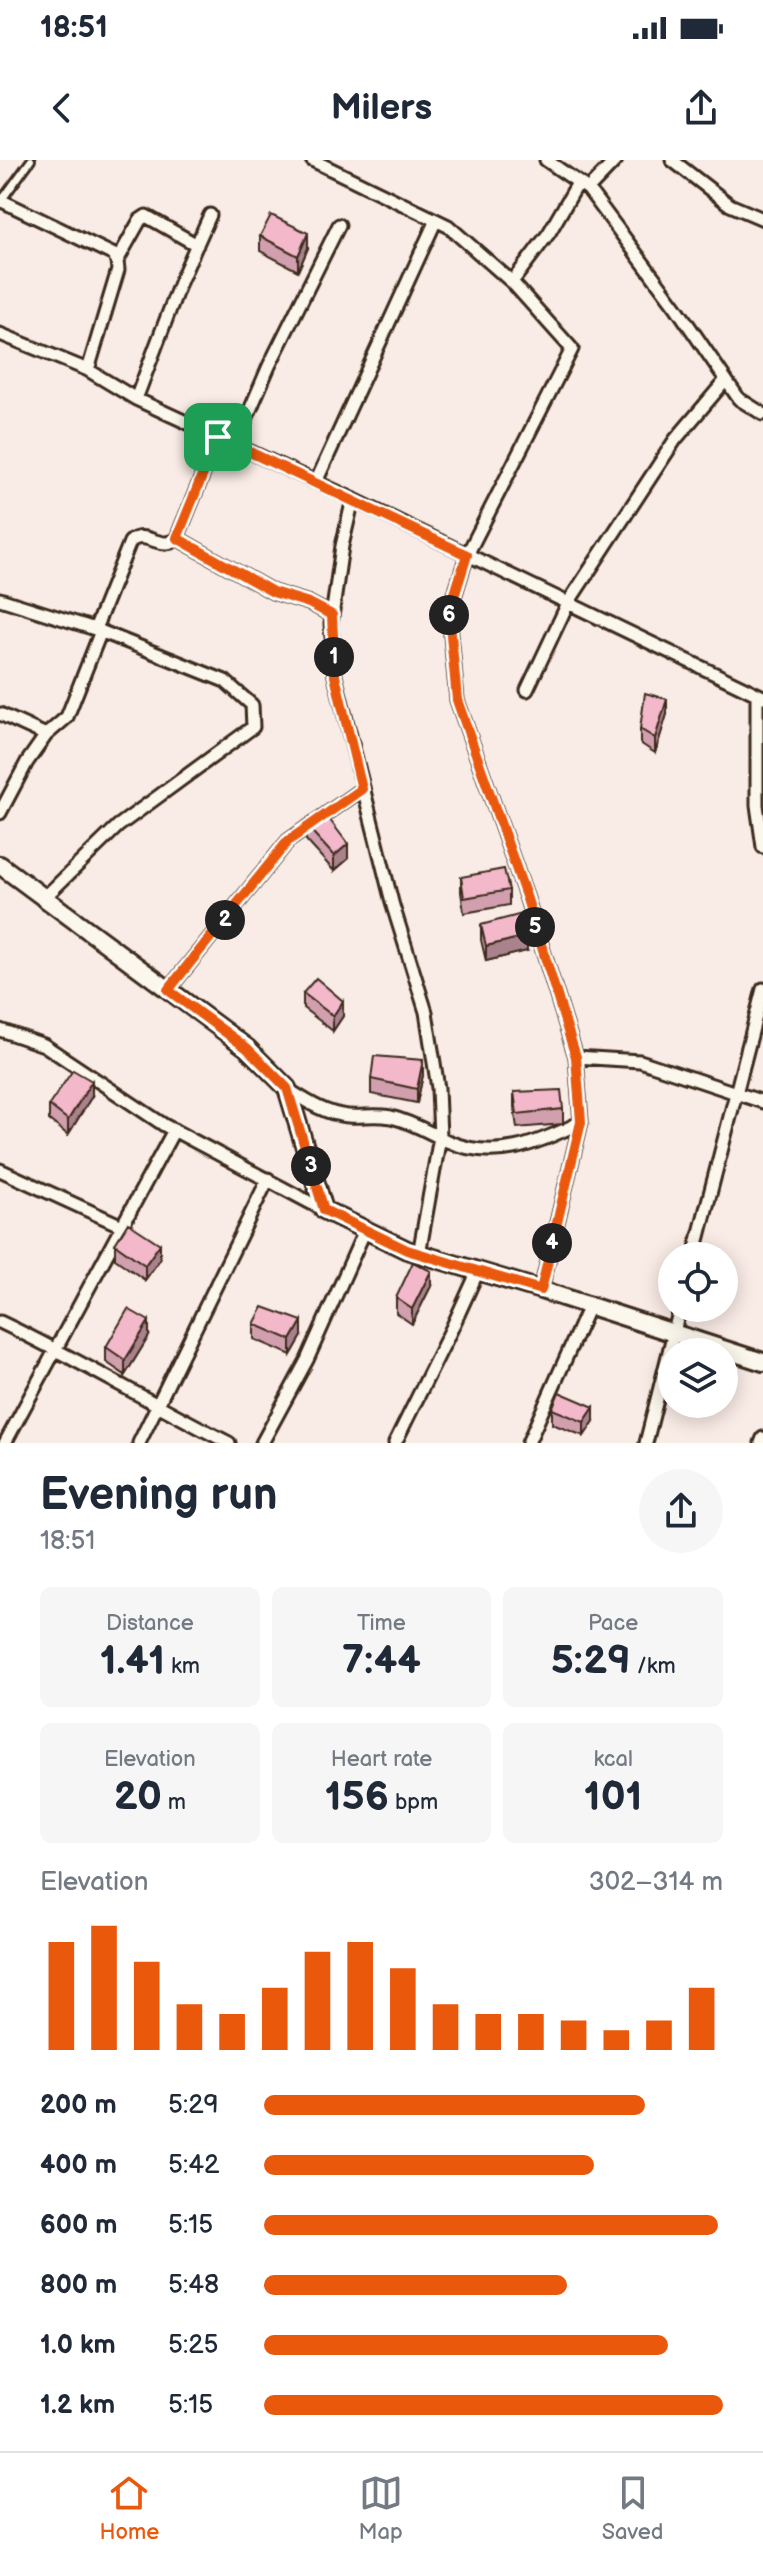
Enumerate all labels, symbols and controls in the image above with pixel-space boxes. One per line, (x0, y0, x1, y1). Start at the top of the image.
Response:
text: 18:51 (40, 10, 108, 46)
icon: back (40, 86, 84, 130)
icon: share (679, 86, 723, 130)
text: Milers (331, 87, 432, 130)
pin (184, 403, 252, 471)
icon: arrive (196, 415, 240, 459)
pin: 6 (429, 595, 469, 635)
text: 6 (442, 601, 456, 628)
pin: 1 (314, 637, 354, 677)
text: 1 (329, 643, 339, 670)
pin: 2 (205, 900, 245, 940)
text: 2 (218, 906, 232, 933)
pin: 5 (515, 907, 555, 947)
text: 5 (529, 913, 541, 940)
pin: 3 (291, 1146, 331, 1186)
text: 3 (305, 1152, 317, 1179)
pin: 4 (532, 1223, 572, 1263)
text: 4 (546, 1229, 558, 1256)
map controls (658, 1242, 738, 1418)
button: locate (658, 1242, 738, 1322)
button: layers (658, 1338, 738, 1418)
text: Evening run (40, 1469, 277, 1522)
button: share (639, 1469, 723, 1553)
text: 18:51 (40, 1526, 95, 1557)
text: Distance (106, 1610, 194, 1637)
text: Time (357, 1610, 406, 1637)
text: Pace (588, 1610, 638, 1637)
text: 1.41 (100, 1637, 165, 1685)
text: 7:44 (342, 1637, 421, 1685)
text: 5:29 (551, 1637, 631, 1685)
text: km (165, 1653, 200, 1680)
text: /km (631, 1653, 676, 1680)
text: Elevation (104, 1746, 196, 1773)
text: Heart rate (331, 1746, 432, 1773)
text: kcal (593, 1746, 633, 1773)
text: 20 (114, 1773, 162, 1821)
text: 156 (325, 1773, 389, 1821)
text: 101 (584, 1773, 642, 1821)
text: m (162, 1789, 186, 1816)
text: bpm (389, 1789, 438, 1816)
text: Elevation (40, 1867, 148, 1898)
text: 302–314 m (589, 1867, 723, 1898)
text: 200 m (40, 2090, 117, 2121)
text: 5:29 (168, 2090, 219, 2121)
text: 400 m (40, 2150, 117, 2181)
text: 5:42 (168, 2150, 219, 2181)
text: 600 m (40, 2210, 117, 2241)
text: 5:15 (168, 2210, 213, 2241)
text: 800 m (40, 2270, 117, 2301)
text: 5:48 (168, 2270, 219, 2301)
text: 1.0 km (40, 2330, 116, 2361)
text: 5:25 (168, 2330, 218, 2361)
text: 1.2 km (40, 2390, 115, 2421)
text: 5:15 (168, 2390, 213, 2421)
tab: Home (100, 2471, 159, 2546)
tab: Map (358, 2471, 403, 2546)
tab: Saved (602, 2471, 663, 2546)

